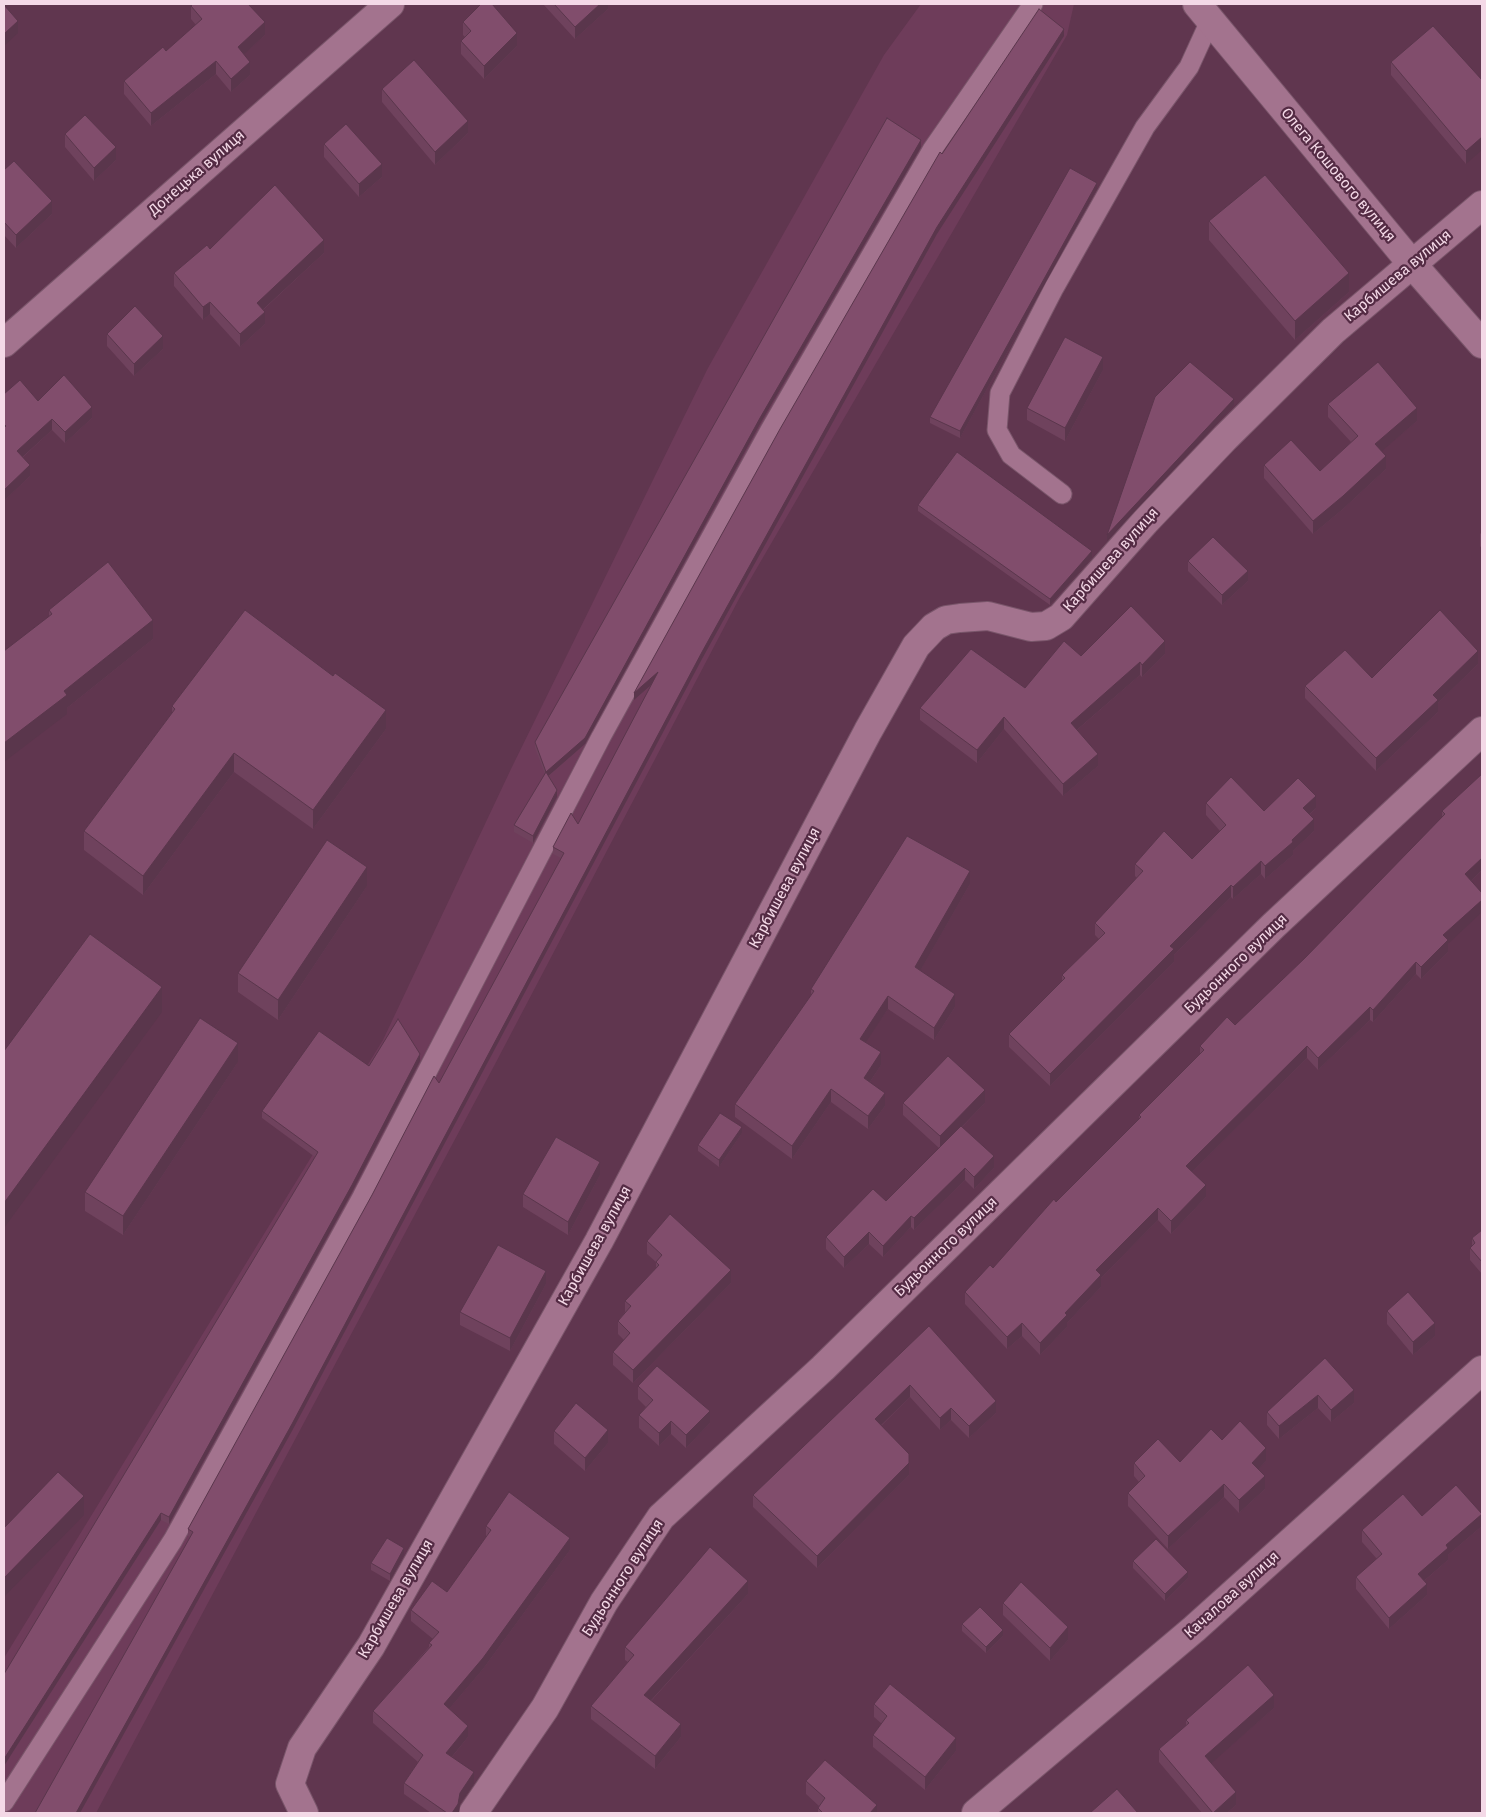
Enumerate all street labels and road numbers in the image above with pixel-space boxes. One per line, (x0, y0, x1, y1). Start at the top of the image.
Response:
street label: Олега Кошового вулиця (1277, 104, 1399, 246)
street label: Донецька вулиця (145, 126, 249, 220)
street label: Карбишева вулиця (1341, 226, 1455, 326)
street label: Карбишева вулиця (1059, 504, 1163, 616)
street label: Карбишева вулиця (746, 825, 824, 951)
street label: Будьонного вулиця (1181, 910, 1291, 1018)
street label: Карбишева вулиця (555, 1183, 635, 1309)
street label: Будьонного вулиця (891, 1193, 1001, 1301)
street label: Будьонного вулиця (578, 1516, 668, 1640)
street label: Карбишева вулиця (355, 1536, 437, 1662)
street label: Качалова вулиця (1181, 1548, 1283, 1642)

